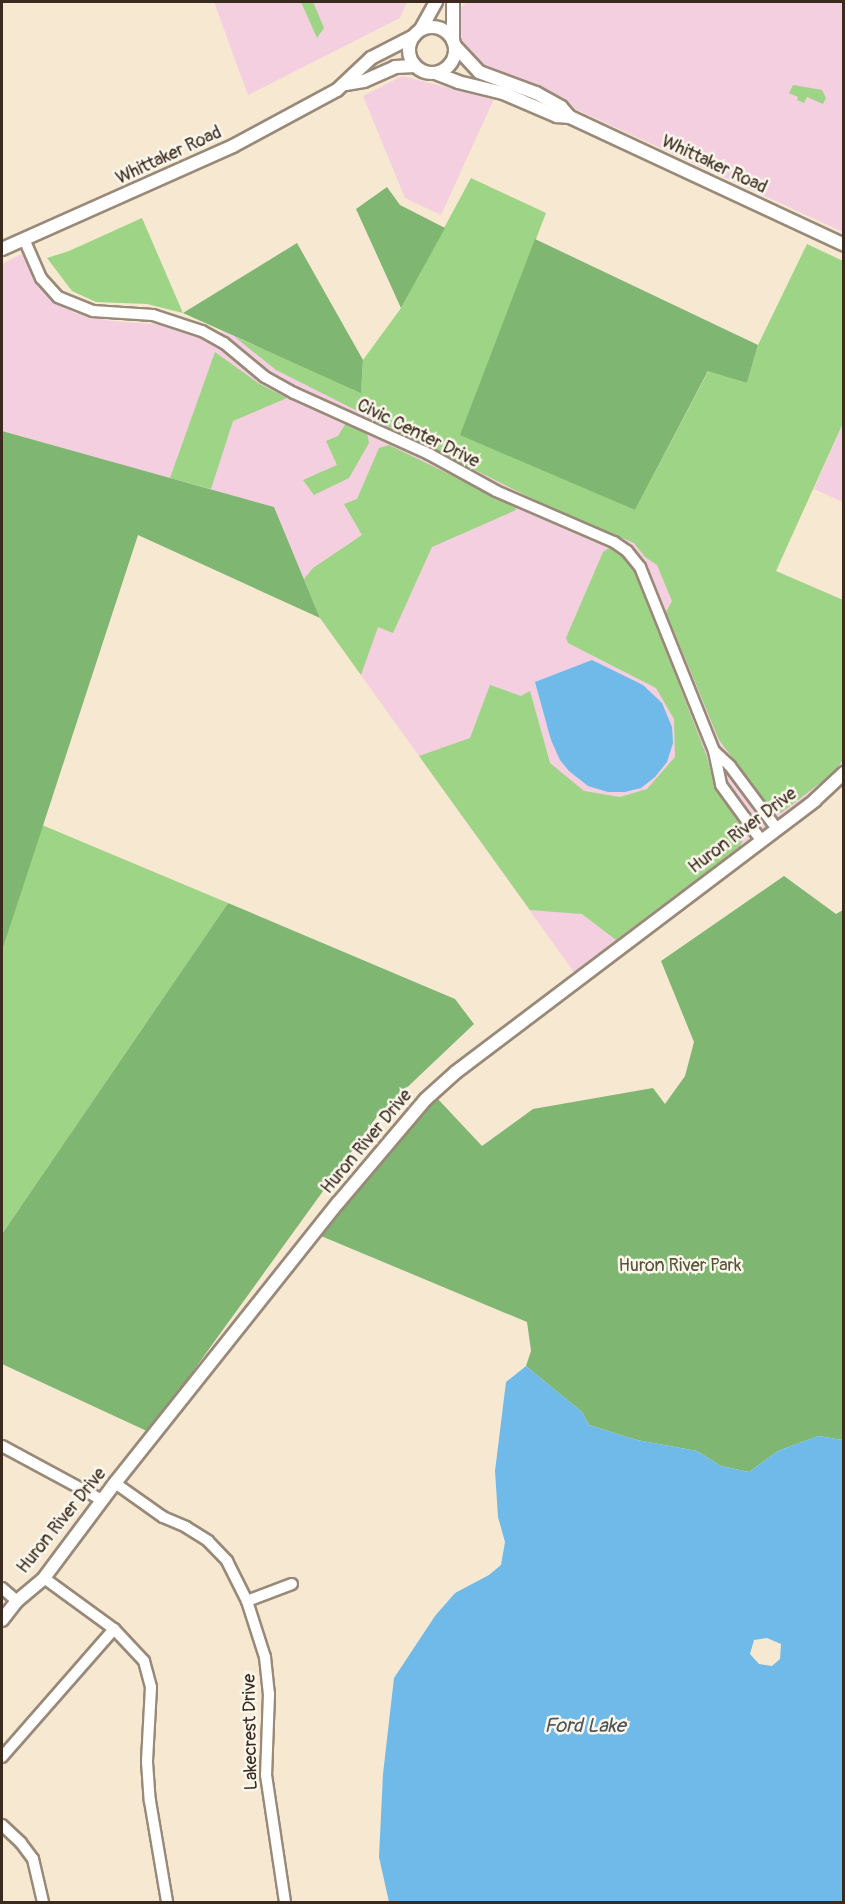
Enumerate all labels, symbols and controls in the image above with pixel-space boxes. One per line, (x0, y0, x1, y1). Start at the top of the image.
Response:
street label: Whittaker Road (113, 122, 225, 190)
street label: Whittaker Road (658, 131, 770, 199)
street label: Civic Center Drive (353, 395, 483, 473)
street label: Huron River Drive (685, 783, 801, 879)
street label: Huron River Drive (317, 1085, 417, 1199)
park label: Huron River Park (618, 1255, 742, 1277)
street label: Huron River Drive (13, 1464, 111, 1578)
street label: Lakecrest Drive (239, 1674, 263, 1790)
water label: Ford Lake (544, 1713, 626, 1737)

